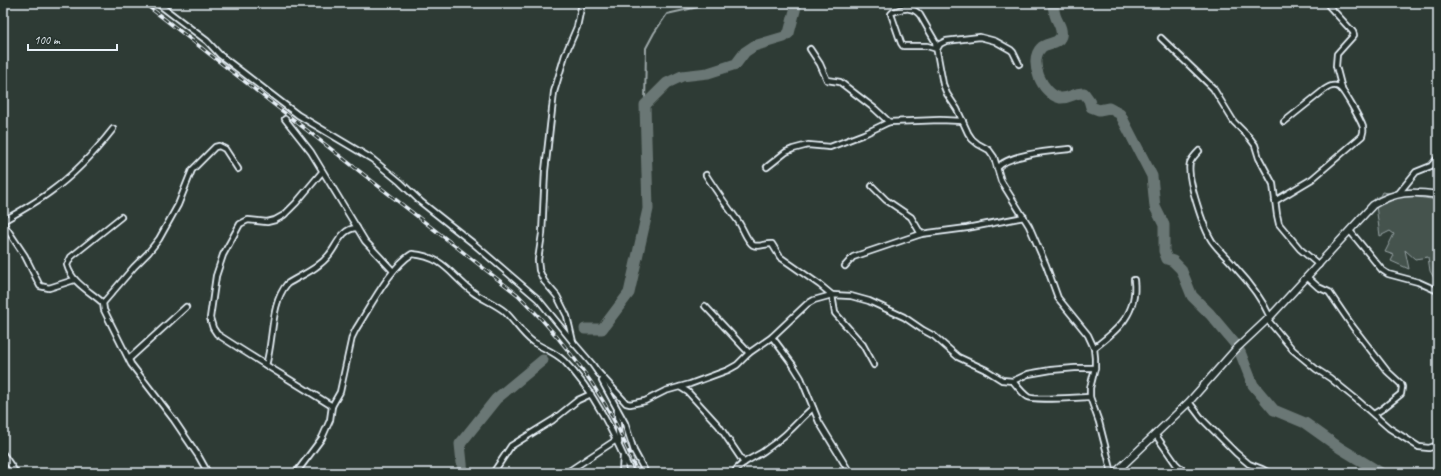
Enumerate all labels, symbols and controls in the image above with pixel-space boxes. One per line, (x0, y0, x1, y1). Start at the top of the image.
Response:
scale bar (28, 26, 117, 52)
text: 100 m (34, 32, 61, 48)

